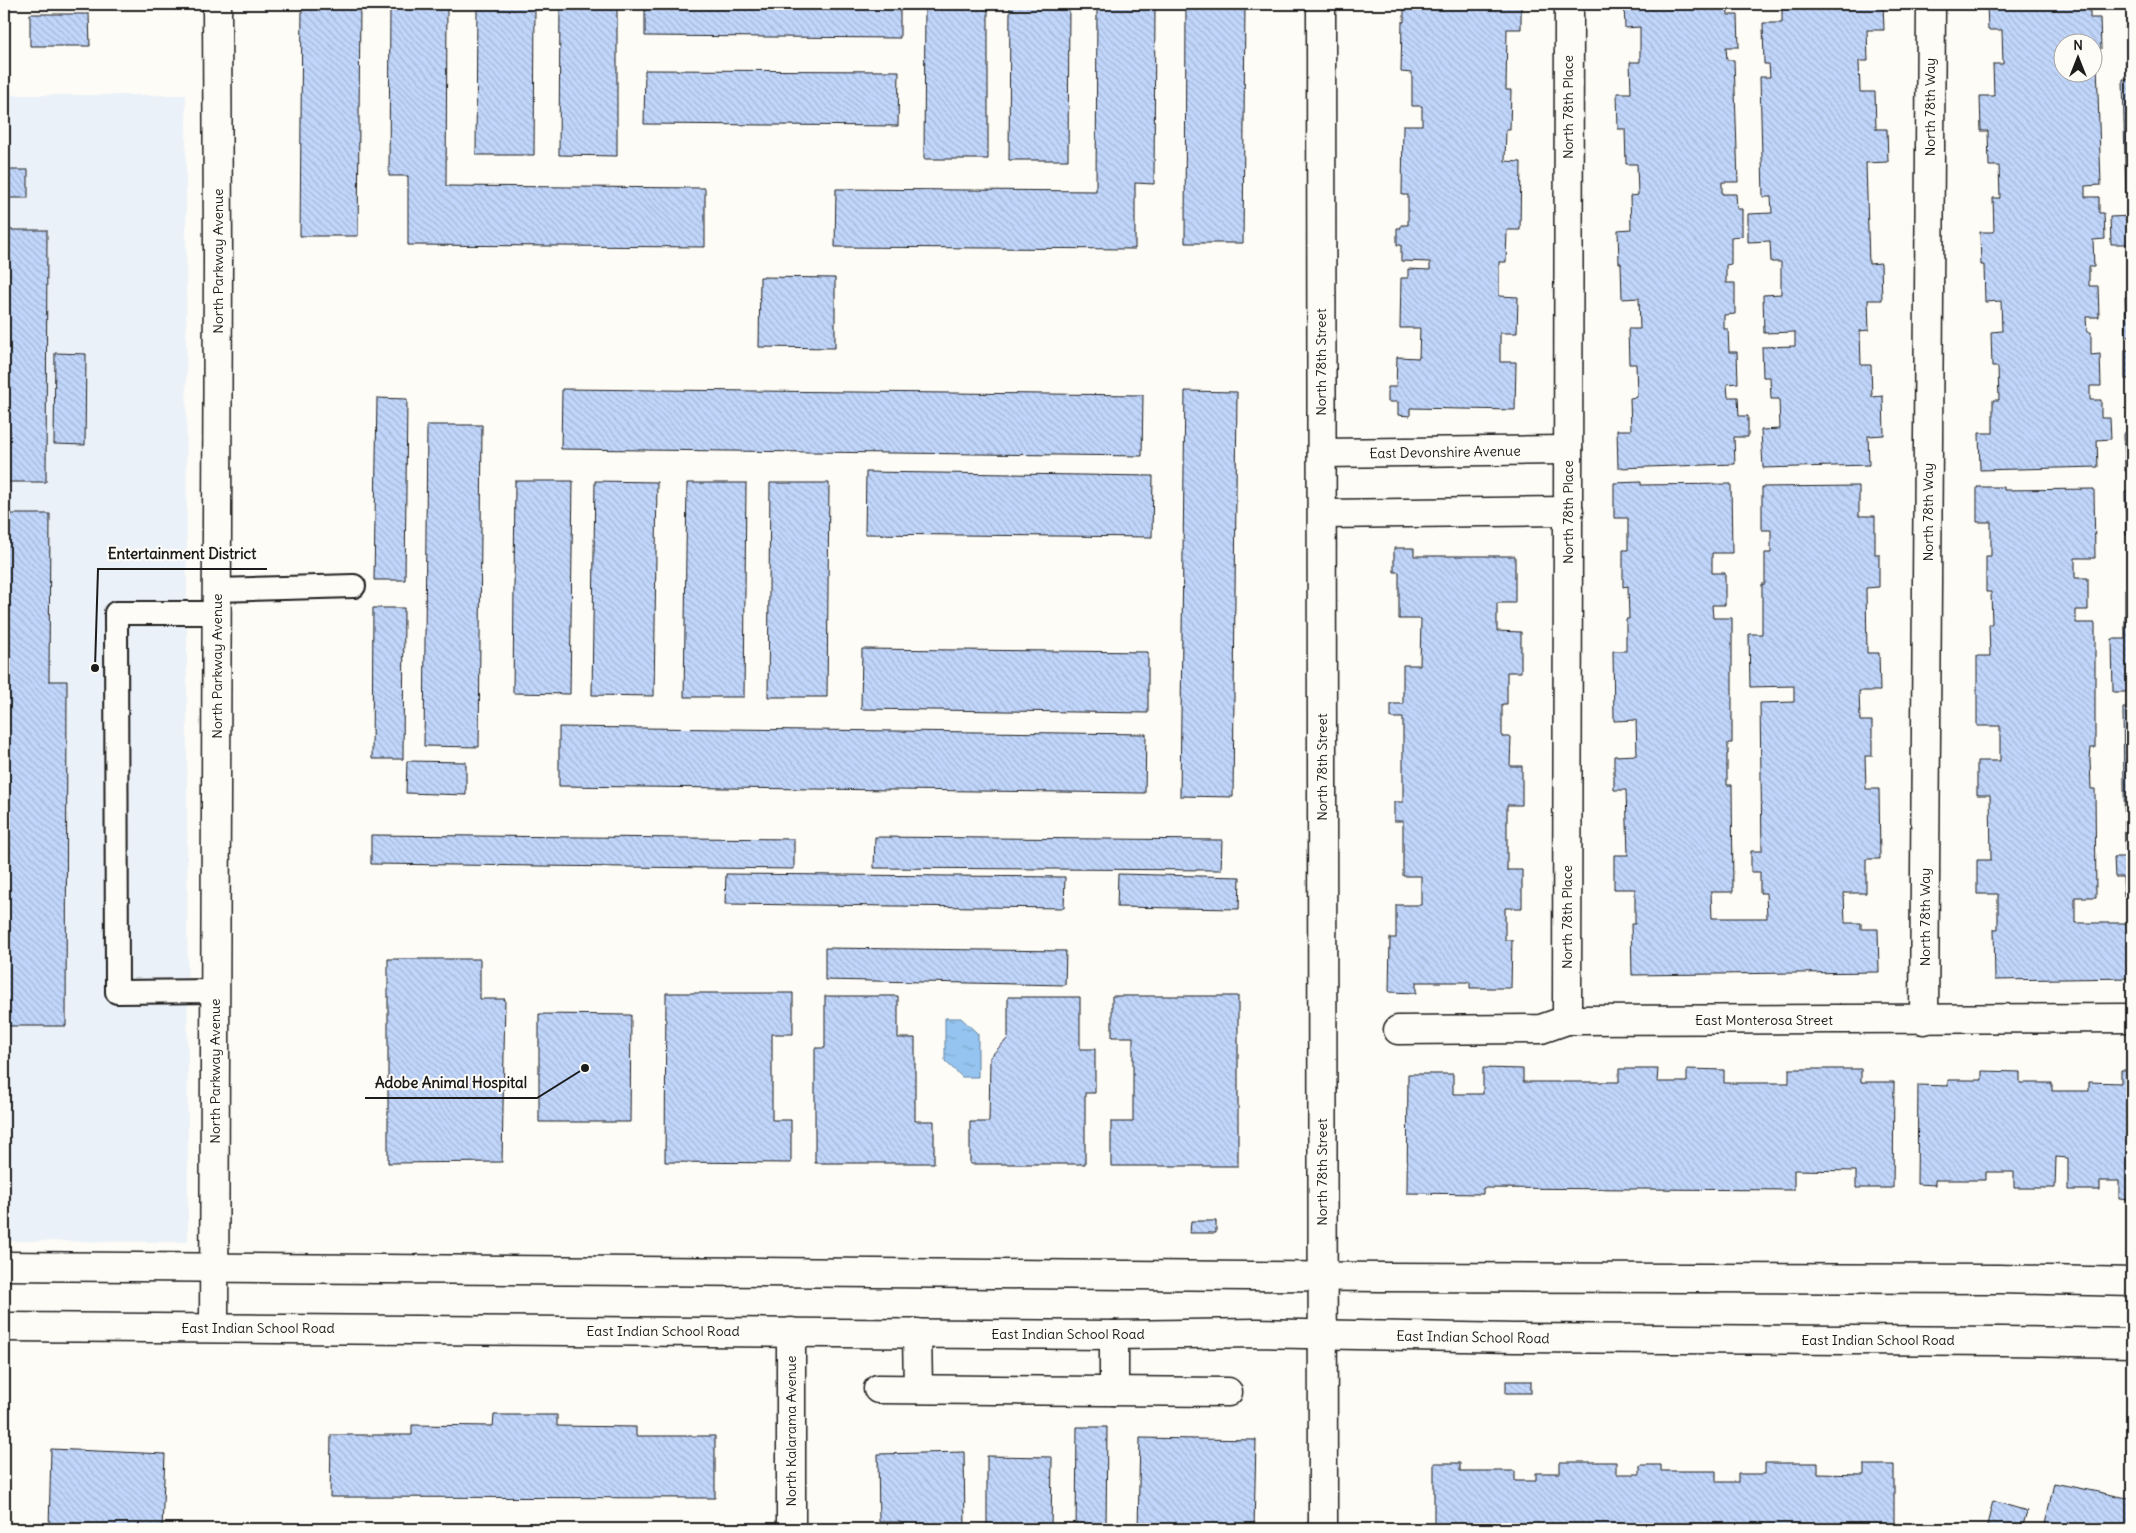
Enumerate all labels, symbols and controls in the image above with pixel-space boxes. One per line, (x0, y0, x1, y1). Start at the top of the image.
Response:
north arrow (2054, 32, 2104, 82)
text: N (2073, 36, 2083, 54)
street label: North 78th Place (1559, 55, 1577, 159)
street label: North 78th Way (1921, 58, 1939, 156)
street label: North Parkway Avenue (209, 188, 227, 334)
street label: North 78th Street (1312, 308, 1330, 416)
street label: East Devonshire Avenue (1369, 442, 1521, 462)
street label: North 78th Place (1559, 460, 1577, 564)
street label: North 78th Way (1919, 463, 1937, 561)
callout: Entertainment District (98, 539, 267, 569)
text: Entertainment District (108, 544, 257, 563)
street label: North Parkway Avenue (208, 593, 226, 739)
street label: North 78th Street (1313, 713, 1331, 821)
street label: North 78th Place (1558, 865, 1576, 969)
street label: North 78th Way (1916, 868, 1934, 966)
street label: North Parkway Avenue (206, 998, 224, 1144)
street label: East Monterosa Street (1695, 1011, 1833, 1029)
callout: Adobe Animal Hospital (365, 1068, 537, 1098)
text: Adobe Animal Hospital (375, 1073, 527, 1093)
street label: North 78th Street (1313, 1118, 1331, 1226)
street label: East Indian School Road (181, 1319, 335, 1337)
street label: East Indian School Road (586, 1322, 740, 1340)
street label: East Indian School Road (991, 1325, 1145, 1343)
street label: East Indian School Road (1396, 1327, 1550, 1347)
street label: East Indian School Road (1801, 1331, 1955, 1349)
street label: North Kalarama Avenue (782, 1355, 800, 1507)

